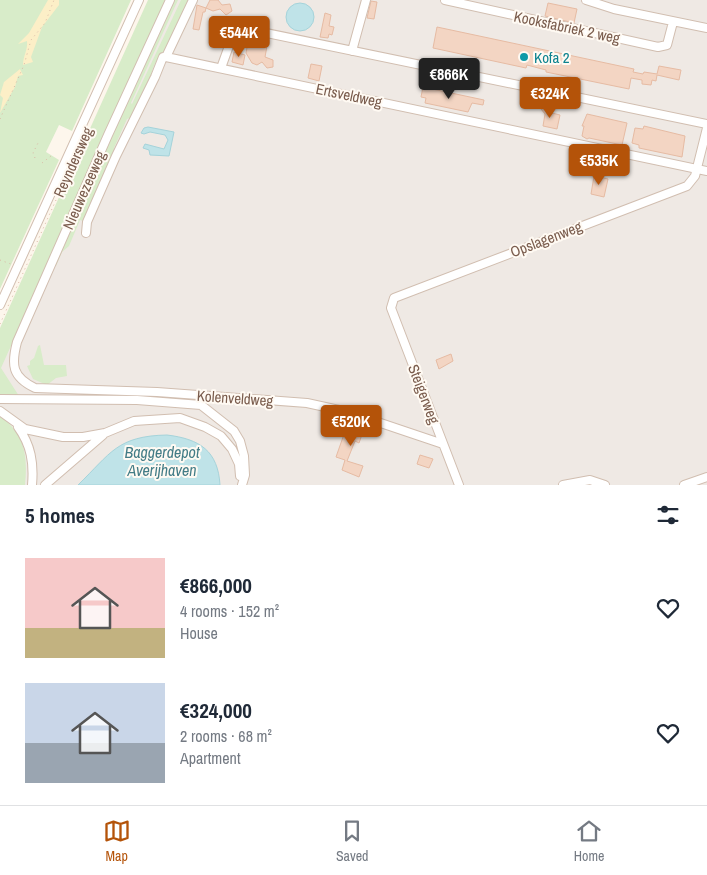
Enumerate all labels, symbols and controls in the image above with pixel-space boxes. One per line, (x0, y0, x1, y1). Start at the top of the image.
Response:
street label: Kooksfabriek 2 weg (512, 5, 622, 49)
pin: €544K (204, 15, 274, 58)
text: €544K (220, 21, 258, 43)
place label: Kofa 2 (534, 47, 570, 68)
marker: Kofa 2 (518, 51, 530, 63)
pin: €866K (414, 58, 484, 100)
text: €866K (430, 63, 468, 85)
pin: €324K (515, 76, 585, 119)
street label: Ertsveldweg (314, 78, 384, 112)
text: €324K (531, 82, 569, 104)
street label: Reyndersweg (48, 123, 98, 201)
pin: €535K (564, 144, 634, 186)
street label: Nieuwezeeweg (57, 147, 111, 233)
text: €535K (580, 149, 618, 171)
street label: Opslagenweg (507, 216, 585, 262)
street label: Steigerweg (403, 361, 445, 427)
street label: Kolenveldweg (196, 385, 274, 411)
pin: €520K (316, 404, 386, 447)
text: €520K (332, 410, 370, 432)
water label: Baggerdepot Averijhaven (124, 441, 200, 481)
text: 5 homes (25, 501, 95, 530)
icon: filters (654, 501, 682, 529)
text: €866,000 (180, 571, 252, 600)
icon: home (65, 578, 125, 638)
icon: heart (654, 594, 682, 622)
text: 4 rooms · 152 m² (180, 600, 279, 622)
text: House (180, 622, 218, 644)
text: €324,000 (180, 696, 252, 725)
icon: home (65, 703, 125, 763)
icon: heart (654, 719, 682, 747)
text: 2 rooms · 68 m² (180, 725, 272, 747)
text: Apartment (180, 747, 241, 769)
tab: Map (103, 817, 131, 865)
tab: Saved (336, 817, 368, 865)
tab: Home (574, 817, 604, 865)

